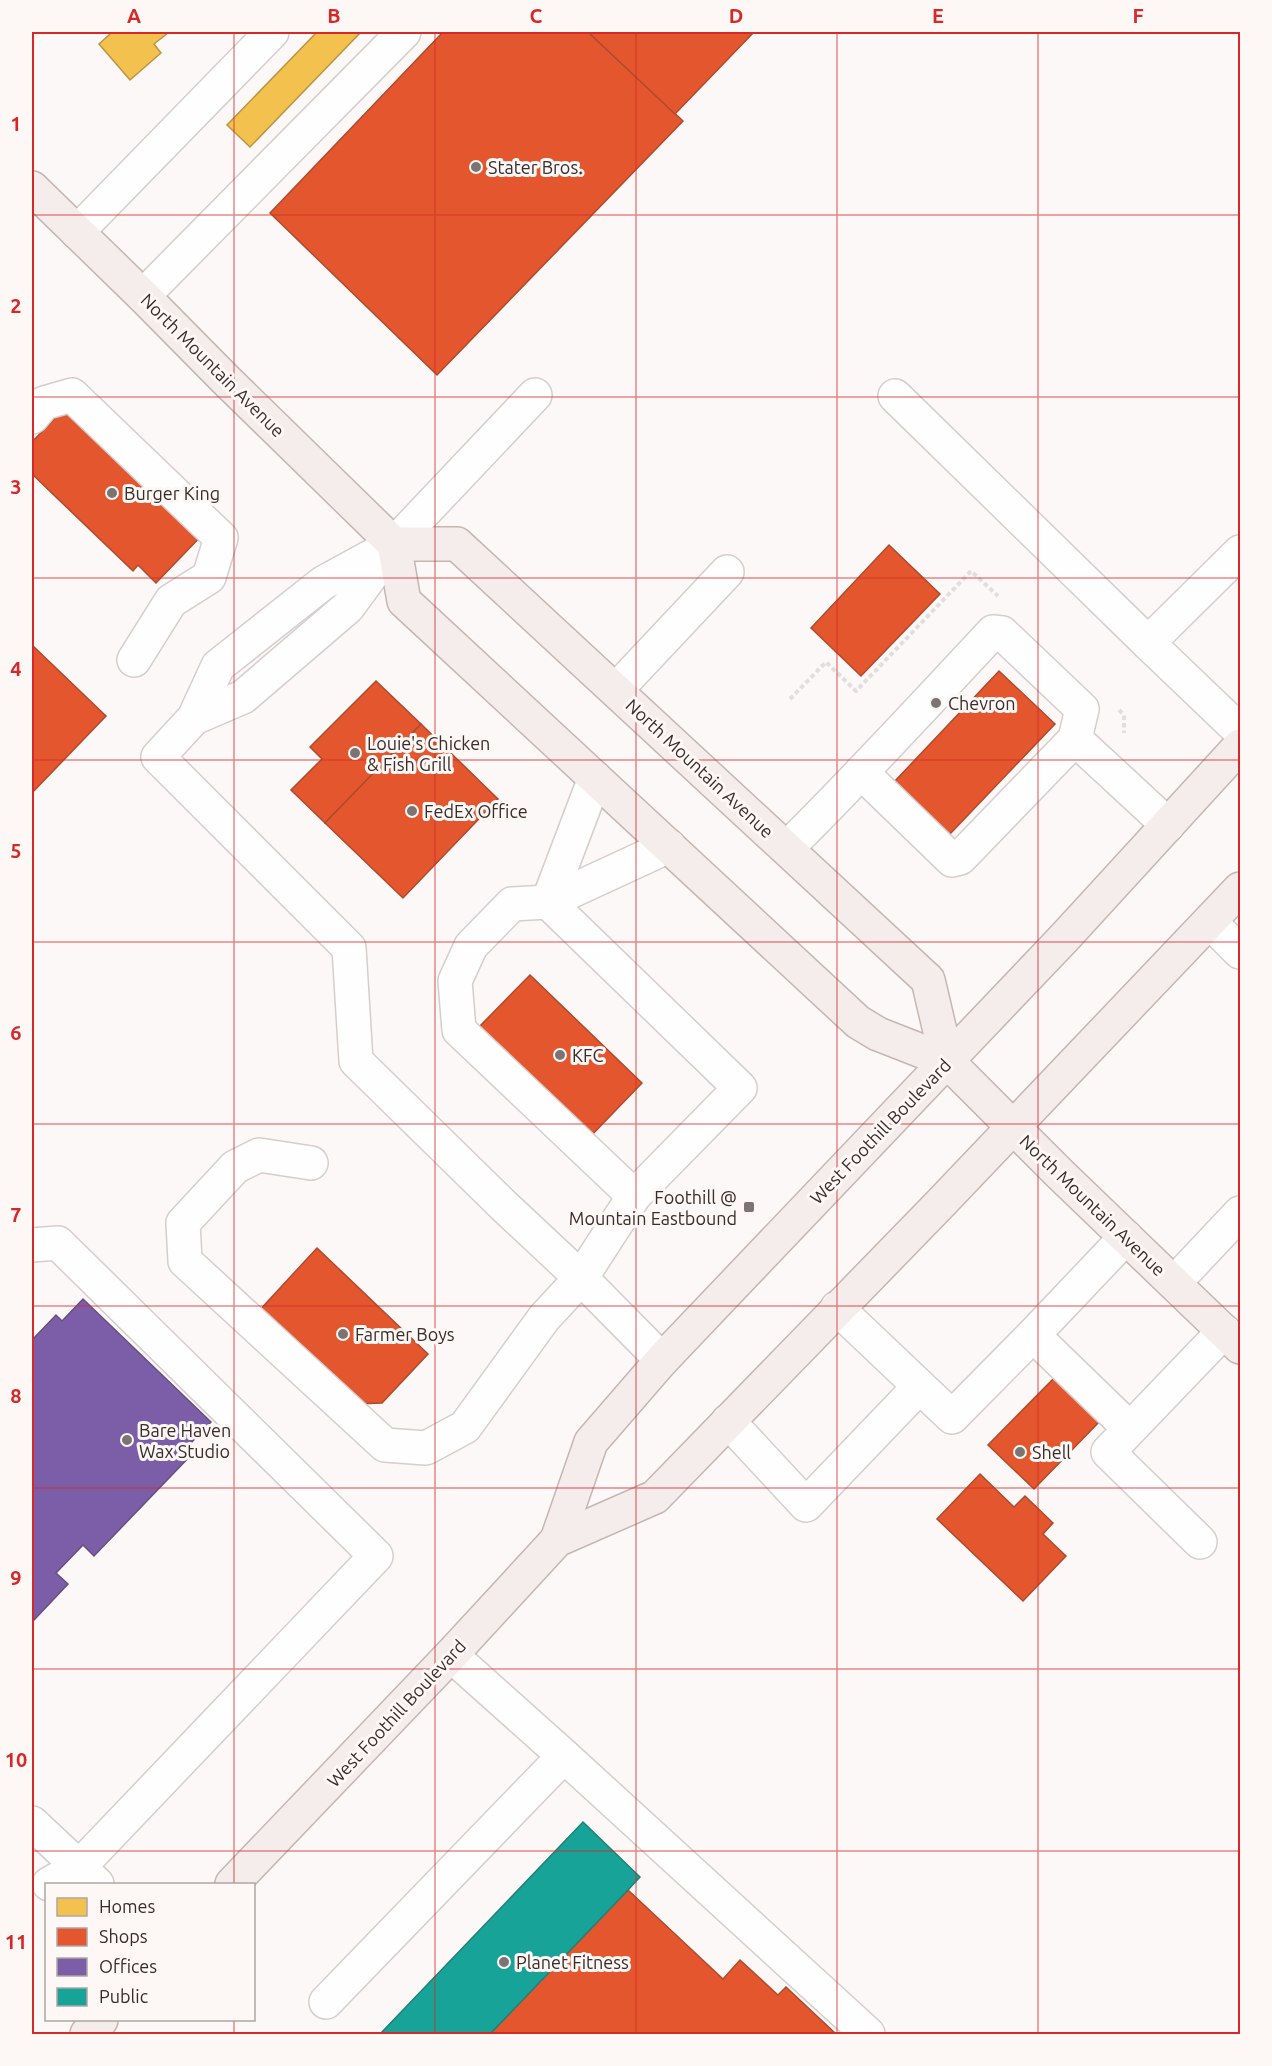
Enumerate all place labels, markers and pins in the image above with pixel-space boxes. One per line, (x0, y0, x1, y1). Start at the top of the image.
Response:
place label: Stater Bros. (488, 157, 583, 177)
marker: Stater Bros. (469, 160, 483, 174)
place label: Burger King (124, 483, 220, 503)
marker: Burger King (105, 486, 119, 500)
place label: Chevron (948, 693, 1016, 713)
marker: Chevron (929, 696, 943, 710)
place label: Louie's Chicken & Fish Grill (367, 733, 490, 774)
marker: Louie's Chicken & Fish Grill (348, 746, 362, 760)
place label: FedEx Office (424, 801, 528, 821)
marker: FedEx Office (405, 804, 419, 818)
place label: KFC (572, 1045, 603, 1065)
marker: KFC (553, 1048, 567, 1062)
place label: Foothill @ Mountain Eastbound (569, 1187, 737, 1228)
marker: Foothill @ Mountain Eastbound (742, 1200, 756, 1214)
place label: Farmer Boys (355, 1324, 455, 1344)
marker: Farmer Boys (336, 1327, 350, 1341)
place label: Bare Haven Wax Studio (139, 1420, 231, 1461)
marker: Bare Haven Wax Studio (120, 1433, 134, 1447)
place label: Shell (1032, 1442, 1071, 1462)
marker: Shell (1013, 1445, 1027, 1459)
place label: Planet Fitness (516, 1952, 629, 1972)
marker: Planet Fitness (497, 1955, 511, 1969)

